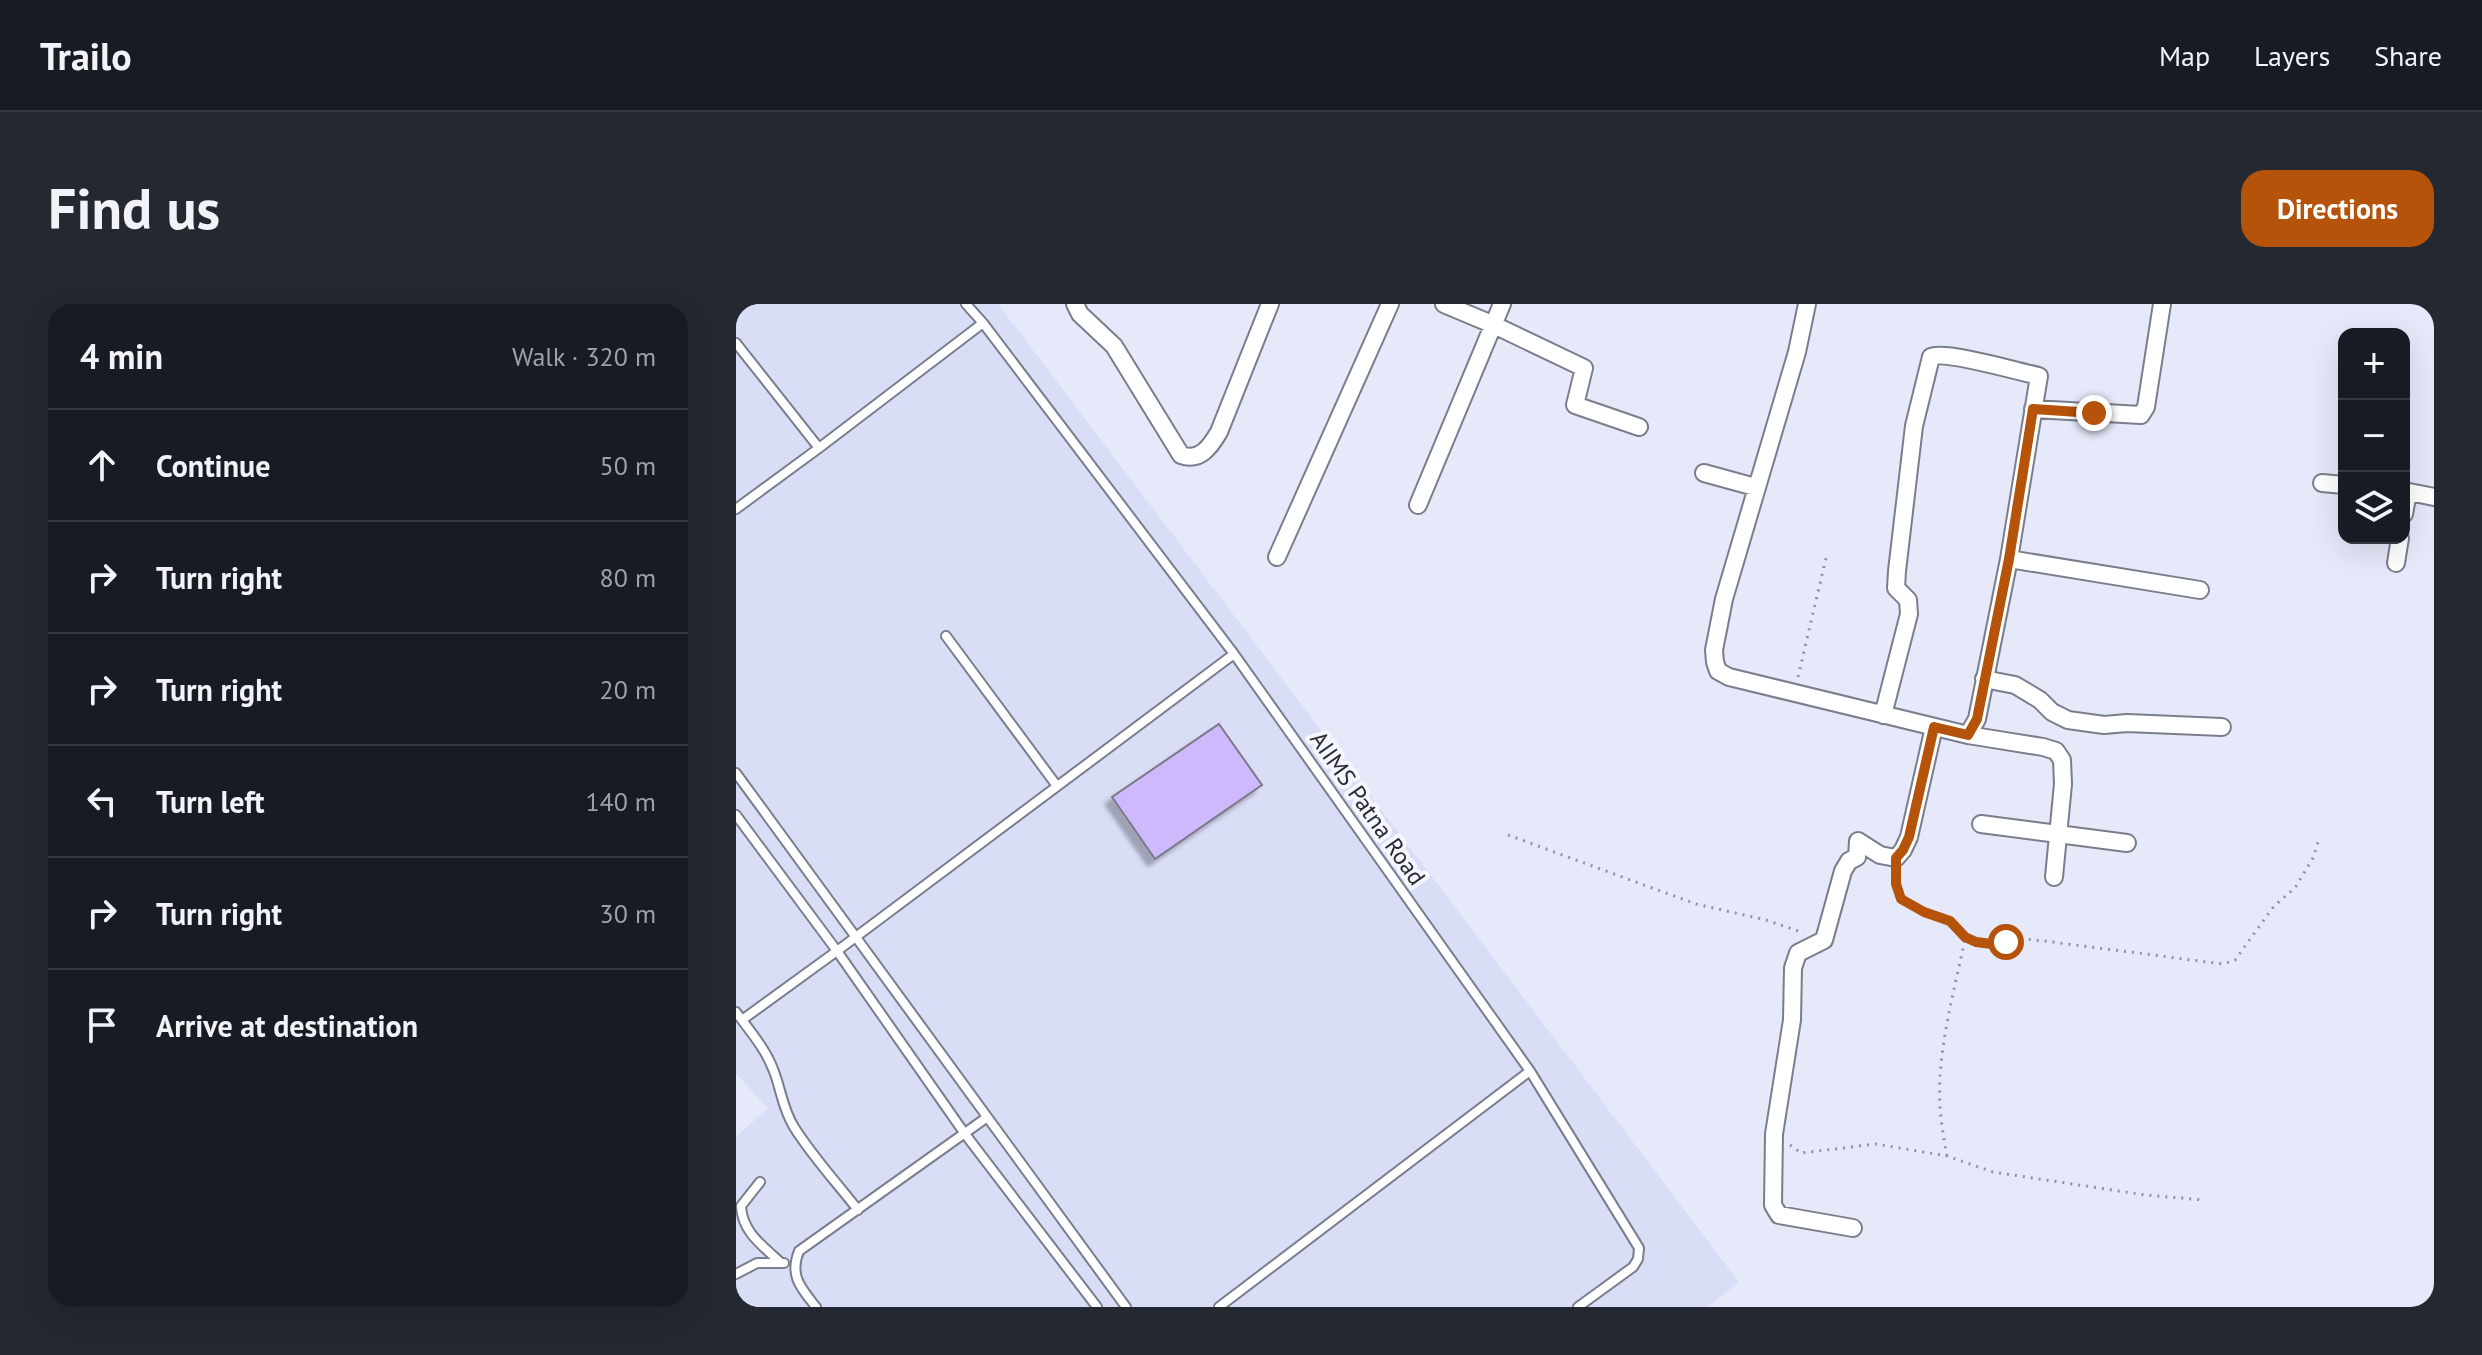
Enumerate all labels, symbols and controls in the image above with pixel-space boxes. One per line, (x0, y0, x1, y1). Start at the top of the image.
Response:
text: Trailo (40, 31, 132, 80)
text: Map (2159, 37, 2210, 74)
text: Layers (2254, 37, 2330, 74)
text: Share (2374, 37, 2442, 74)
button: Directions (2241, 170, 2434, 247)
text: Find us (48, 172, 220, 244)
map controls (2338, 328, 2410, 544)
button: + (2338, 328, 2410, 400)
text: 4 min (80, 334, 163, 378)
text: Walk · 320 m (512, 340, 656, 373)
route end (2076, 395, 2112, 431)
button: − (2338, 400, 2410, 472)
icon: ahead (80, 443, 124, 487)
text: Continue (156, 446, 270, 485)
text: 50 m (600, 449, 656, 482)
button: layers (2338, 472, 2410, 544)
icon: right (80, 555, 124, 599)
text: Turn right (156, 558, 282, 597)
text: 80 m (600, 561, 656, 594)
icon: right (80, 667, 124, 711)
text: Turn right (156, 670, 282, 709)
text: 20 m (600, 673, 656, 706)
street label: AIIMS Patna Road (1303, 725, 1433, 891)
icon: left (80, 779, 124, 823)
text: Turn left (156, 782, 264, 821)
text: 140 m (585, 785, 656, 818)
icon: right (80, 891, 124, 935)
text: Turn right (156, 894, 282, 933)
text: 30 m (600, 897, 656, 930)
route start (1988, 924, 2024, 960)
icon: arrive (80, 1003, 124, 1047)
text: Arrive at destination (156, 1006, 418, 1045)

